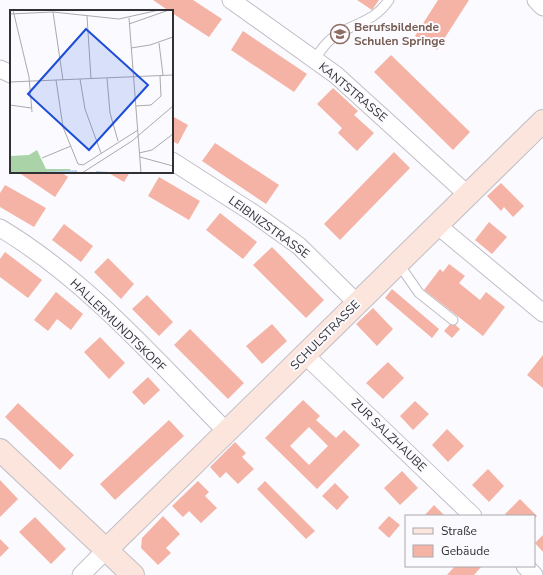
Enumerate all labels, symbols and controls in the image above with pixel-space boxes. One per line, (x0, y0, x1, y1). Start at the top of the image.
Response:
inset map (10, 10, 173, 173)
place label: Berufsbildende Schulen Springe (354, 19, 446, 49)
school or university icon: Berufsbildende Schulen Springe (329, 23, 351, 45)
street label: KANTSTRASSE (315, 59, 391, 125)
street label: LEIBNIZSTRASSE (225, 192, 313, 262)
street label: HALLERMUNDTSKOPF (67, 275, 170, 375)
street label: SCHULSTRASSE (287, 297, 363, 373)
street label: ZUR SALZHAUBE (348, 395, 430, 475)
legend (405, 515, 535, 567)
text: Straße (441, 523, 477, 539)
text: Gebäude (441, 543, 490, 559)

